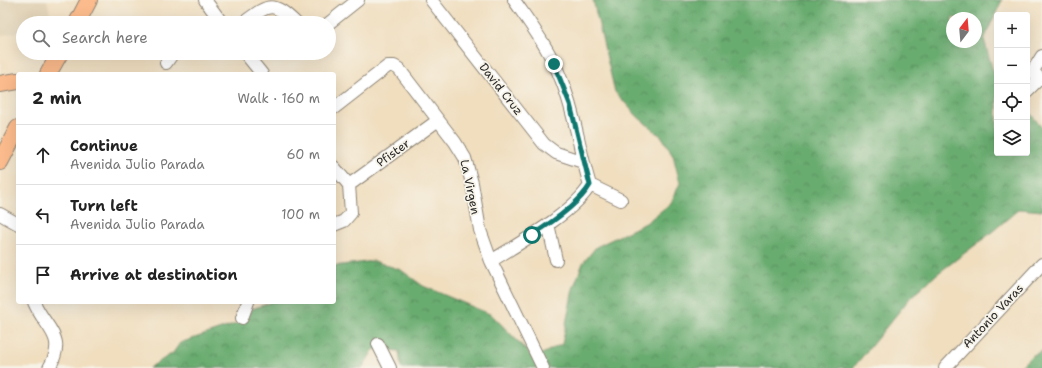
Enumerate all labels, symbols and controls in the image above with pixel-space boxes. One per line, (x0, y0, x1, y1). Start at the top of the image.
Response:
north arrow (946, 12, 982, 48)
map controls (994, 12, 1030, 156)
button: + (994, 12, 1030, 48)
search box (16, 16, 336, 60)
icon: search (30, 27, 52, 49)
text: Search here (62, 28, 148, 48)
button: − (994, 48, 1030, 84)
route end (545, 55, 563, 73)
street label: David Cruz (476, 60, 526, 118)
button: locate (994, 84, 1030, 120)
text: 2 min (32, 87, 82, 109)
text: Walk · 160 m (238, 90, 320, 107)
button: layers (994, 120, 1030, 156)
street label: Pfister (373, 135, 413, 171)
text: Continue (70, 136, 138, 156)
icon: ahead (32, 144, 54, 166)
text: 60 m (287, 146, 320, 163)
text: Avenida Julio Parada (70, 156, 205, 173)
street label: La Virgen (456, 158, 484, 216)
text: Turn left (70, 196, 138, 216)
icon: left (32, 204, 54, 226)
text: 100 m (281, 206, 320, 223)
text: Avenida Julio Parada (70, 216, 205, 233)
route start (523, 226, 541, 244)
icon: arrive (32, 264, 54, 286)
text: Arrive at destination (70, 265, 238, 285)
street label: Antonio Varas (959, 280, 1027, 352)

